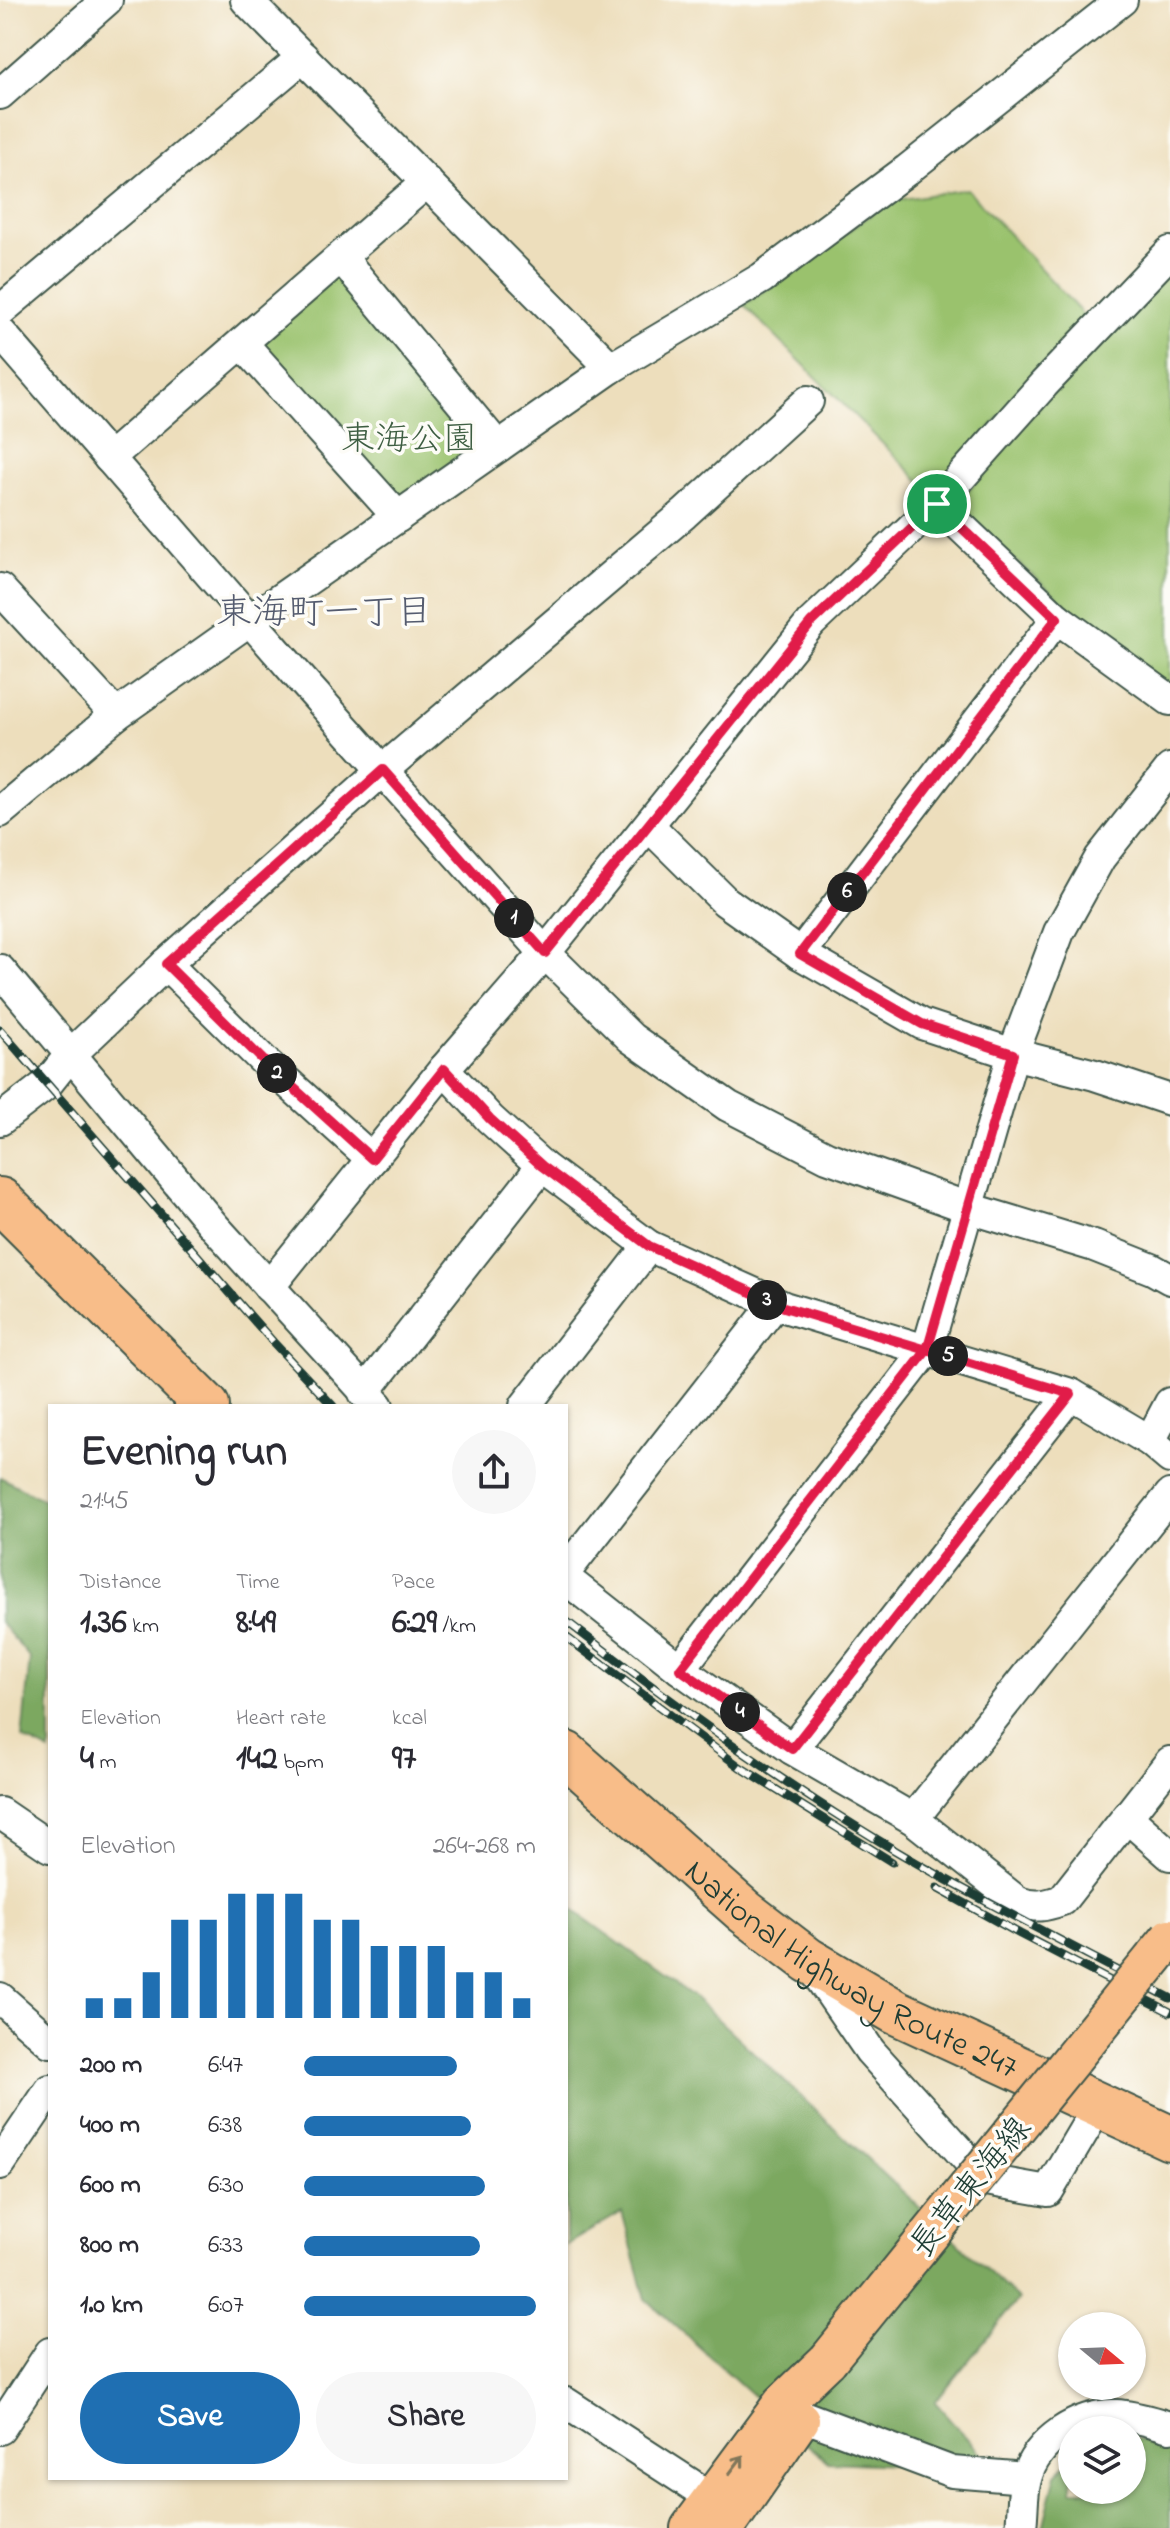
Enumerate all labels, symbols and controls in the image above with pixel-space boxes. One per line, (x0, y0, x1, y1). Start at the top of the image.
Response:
park label: 東海公園 (341, 416, 477, 466)
pin (903, 470, 971, 538)
icon: arrive (915, 482, 959, 526)
district label: 東海町一丁目 (216, 588, 432, 641)
pin: 6 (827, 872, 867, 912)
text: 6 (842, 876, 852, 908)
pin: 1 (494, 898, 534, 938)
text: 1 (511, 902, 518, 934)
pin: 2 (257, 1053, 297, 1093)
text: 2 (272, 1057, 282, 1089)
pin: 3 (747, 1280, 787, 1320)
text: 3 (762, 1284, 772, 1316)
pin: 5 (928, 1336, 968, 1376)
text: 5 (942, 1340, 954, 1372)
text: Evening run (80, 1421, 287, 1485)
button: share (452, 1430, 536, 1514)
text: 21:45 (80, 1483, 129, 1521)
text: Distance (80, 1567, 161, 1599)
text: Time (236, 1567, 280, 1599)
text: Pace (392, 1567, 435, 1599)
text: 1.36 (80, 1599, 127, 1649)
text: 8:49 (236, 1599, 276, 1649)
text: 6:29 (392, 1599, 437, 1649)
text: km (127, 1611, 159, 1643)
text: /km (437, 1611, 476, 1643)
pin: 4 (720, 1692, 760, 1732)
text: 4 (735, 1696, 745, 1728)
text: Elevation (80, 1703, 161, 1735)
text: Heart rate (236, 1703, 326, 1735)
text: kcal (392, 1703, 427, 1735)
text: 4 (80, 1735, 94, 1785)
text: 142 (236, 1735, 278, 1785)
text: 97 (392, 1735, 416, 1785)
text: m (94, 1747, 117, 1779)
text: bpm (278, 1747, 324, 1779)
text: Elevation (80, 1828, 176, 1866)
text: 264–268 m (433, 1828, 536, 1866)
street label: National Highway Route 247 (672, 1849, 1025, 2094)
text: 200 m (80, 2047, 142, 2085)
text: 6:47 (208, 2047, 243, 2085)
text: 400 m (80, 2107, 140, 2145)
text: 6:38 (208, 2107, 242, 2145)
street label: 長草東海線 (899, 2107, 1045, 2270)
text: 600 m (80, 2167, 141, 2205)
text: 6:30 (208, 2167, 244, 2205)
text: 800 m (80, 2227, 139, 2265)
text: 6:33 (208, 2227, 243, 2265)
text: 1.0 km (80, 2287, 143, 2325)
text: 6:07 (208, 2287, 244, 2325)
north arrow (1058, 2312, 1146, 2400)
map controls (1058, 2312, 1146, 2504)
button: Save (80, 2372, 300, 2464)
button: Share (316, 2372, 536, 2464)
button: layers (1058, 2416, 1146, 2504)
one-way arrow (728, 2455, 745, 2476)

